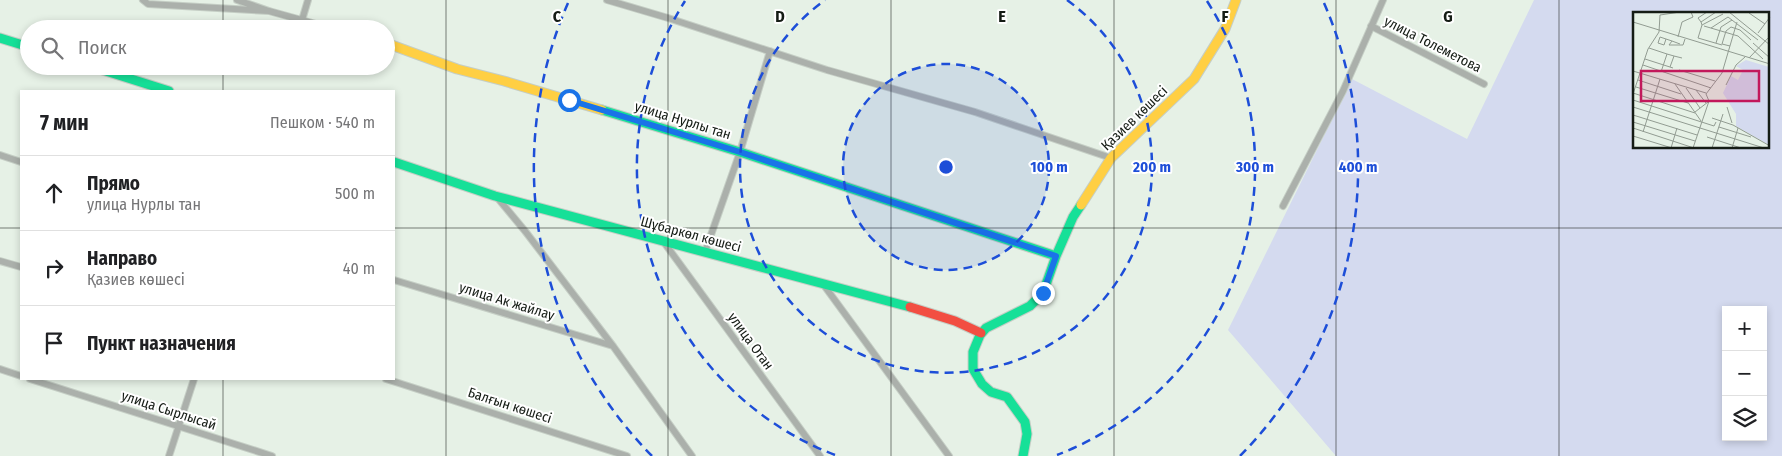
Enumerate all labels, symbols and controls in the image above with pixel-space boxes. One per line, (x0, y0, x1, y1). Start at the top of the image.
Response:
text: C (553, 7, 562, 26)
text: D (775, 7, 785, 26)
text: E (998, 7, 1006, 26)
text: F (1221, 7, 1229, 26)
text: G (1443, 7, 1453, 26)
inset map (1633, 12, 1770, 149)
street label: улица Толеметова (1381, 13, 1484, 76)
search box (20, 20, 395, 75)
icon: search (38, 34, 66, 62)
text: Поиск (78, 36, 127, 59)
street label: Қазиев көшесі (1098, 82, 1171, 154)
route start (558, 89, 581, 112)
street label: улица Нурлы тан (633, 98, 733, 143)
text: 7 мин (40, 110, 89, 136)
text: Пешком · 540 m (270, 113, 375, 132)
centre of rings (937, 158, 955, 176)
text: 100 m (1030, 158, 1068, 176)
text: 200 m (1132, 158, 1171, 176)
text: 300 m (1235, 158, 1274, 176)
text: 400 m (1339, 158, 1377, 176)
text: Прямо (87, 172, 140, 195)
icon: ahead (40, 179, 68, 207)
text: 500 m (335, 184, 375, 203)
text: улица Нурлы тан (87, 195, 201, 214)
street label: Шұбаркөл көшесі (639, 213, 743, 256)
text: Направо (87, 247, 157, 270)
icon: right (40, 254, 68, 282)
text: 40 m (343, 259, 375, 278)
text: Қазиев көшесі (87, 270, 185, 289)
street label: улица Ак жайлау (457, 279, 557, 324)
route end (1032, 282, 1055, 305)
map controls (1722, 306, 1767, 441)
button: + (1722, 306, 1767, 351)
street label: улица Отан (724, 309, 777, 373)
icon: arrive (40, 329, 68, 357)
text: Пункт назначения (87, 332, 236, 355)
button: − (1722, 351, 1767, 396)
street label: Балғын көшесі (466, 384, 554, 427)
street label: улица Сырлысай (119, 387, 218, 434)
button: layers (1722, 396, 1767, 441)

